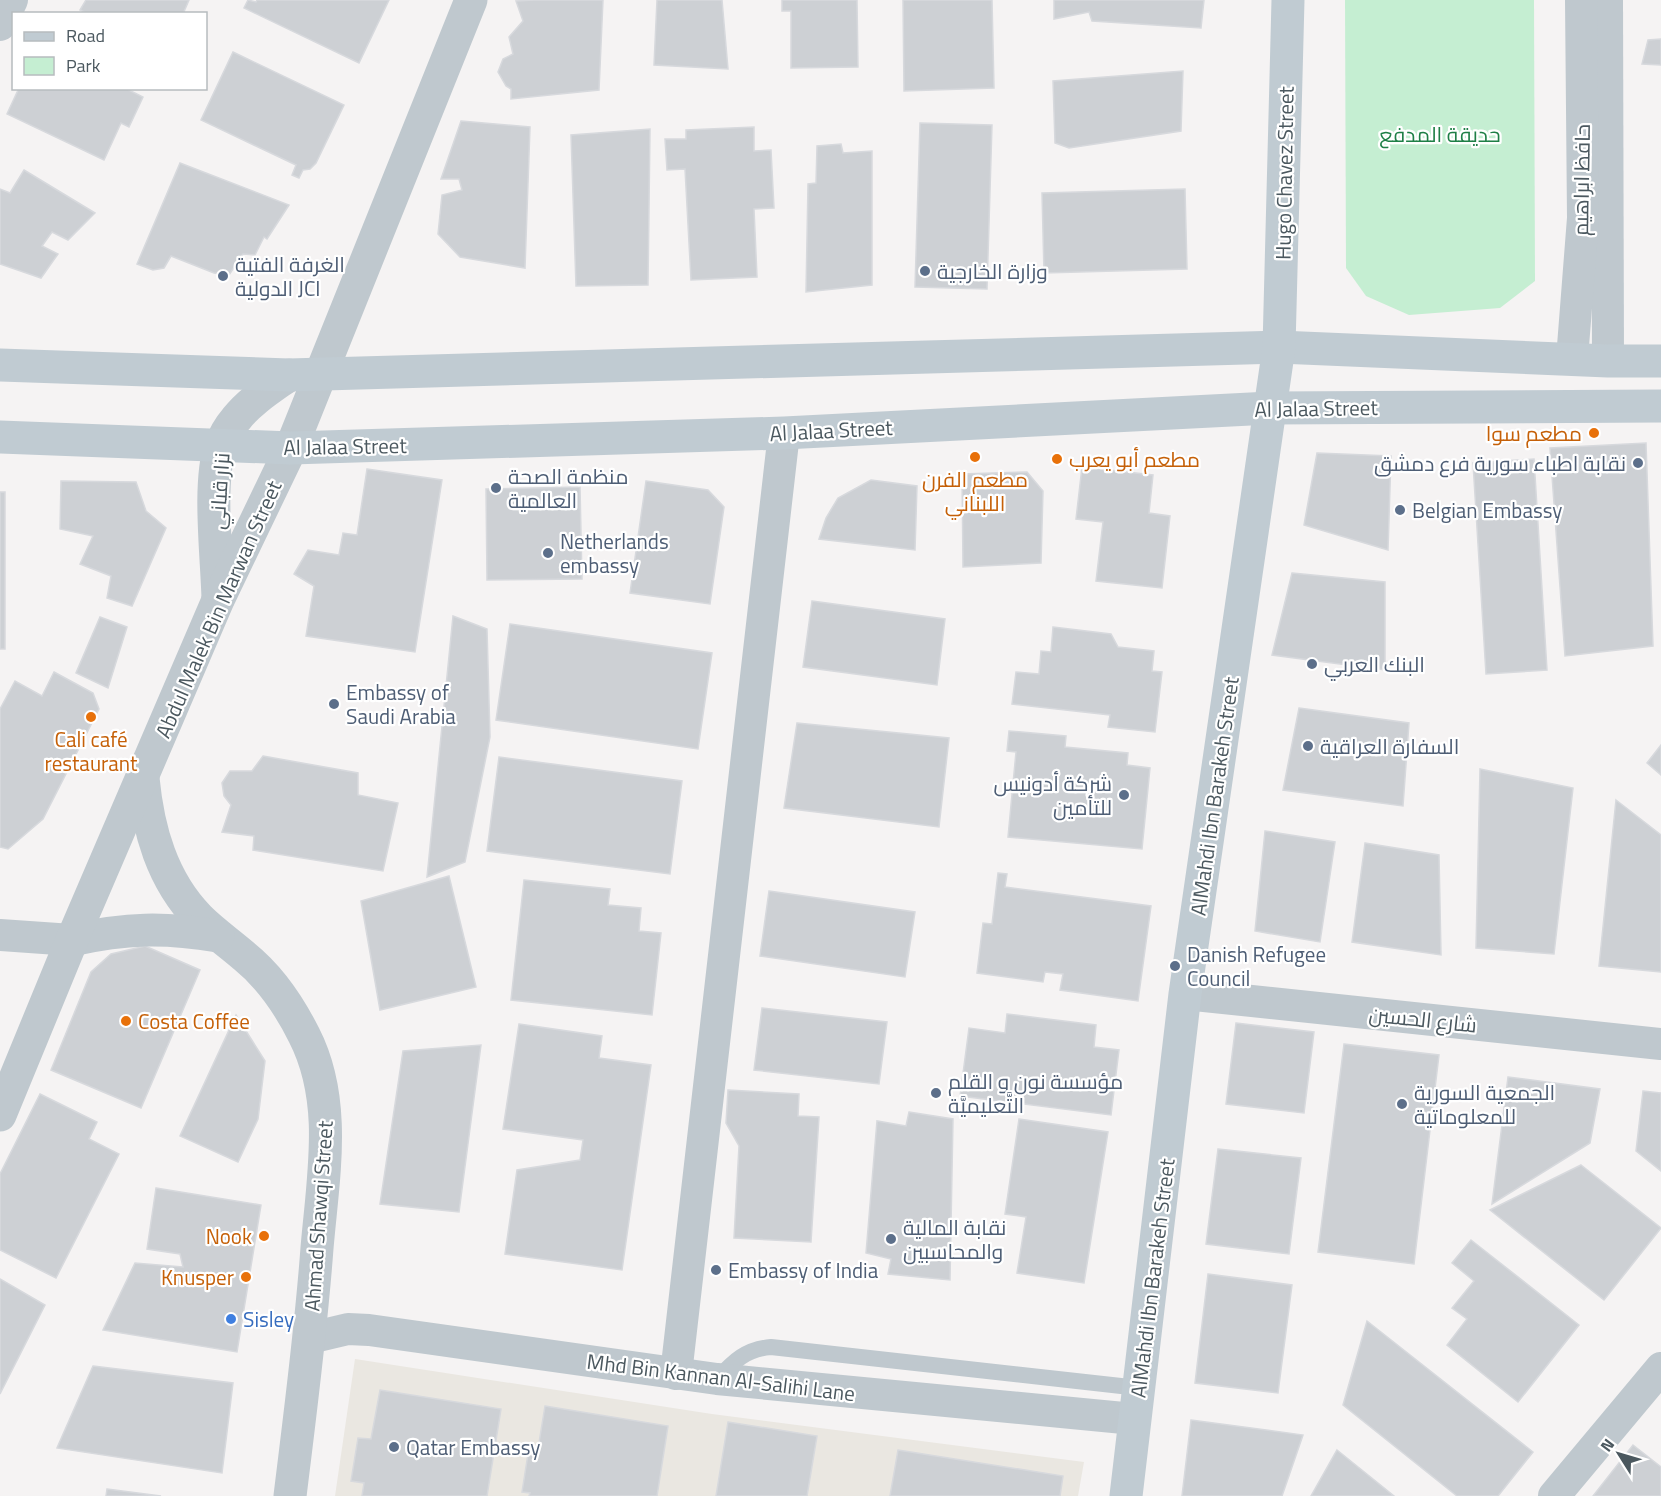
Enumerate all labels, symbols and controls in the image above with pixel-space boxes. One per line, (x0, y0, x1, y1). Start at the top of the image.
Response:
legend (12, 12, 207, 90)
text: Road (66, 22, 105, 49)
text: Park (66, 52, 101, 79)
street label: Hugo Chavez Street (1266, 85, 1302, 260)
park label: حديقة المدفع (1379, 118, 1501, 150)
street label: حافظ ابراهيم (1564, 124, 1598, 236)
place label: الغرفة الفتية الدولية JCI (235, 248, 345, 304)
place label: وزارة الخارجية (937, 255, 1048, 287)
marker: وزارة الخارجية (918, 264, 932, 278)
marker: الغرفة الفتية الدولية JCI (216, 269, 230, 283)
street label: Al Jalaa Street (1254, 391, 1379, 425)
street label: Al Jalaa Street (769, 411, 894, 449)
place label: مطعم سوا (1486, 417, 1582, 449)
marker: مطعم سوا (1587, 426, 1601, 440)
street label: Al Jalaa Street (283, 429, 408, 463)
place label: مطعم أبو يعرب (1069, 443, 1200, 475)
place label: نقابة اطباء سورية فرع دمشق (1374, 447, 1626, 479)
marker: مطعم الفرن اللبناني (968, 450, 982, 464)
street label: نزار قباني (200, 451, 239, 531)
marker: مطعم أبو يعرب (1050, 452, 1064, 466)
marker: نقابة اطباء سورية فرع دمشق (1631, 456, 1645, 470)
place label: منظمة الصحة العالمية (508, 460, 628, 516)
place label: مطعم الفرن اللبناني (922, 463, 1028, 520)
street label: Abdul Malek Bin Marwan Street (147, 475, 290, 743)
marker: منظمة الصحة العالمية (489, 481, 503, 495)
place label: Belgian Embassy (1412, 494, 1562, 526)
marker: Belgian Embassy (1393, 503, 1407, 517)
place label: Netherlands embassy (560, 525, 669, 581)
marker: Netherlands embassy (541, 546, 555, 560)
place label: البنك العربي (1324, 648, 1425, 681)
marker: البنك العربي (1305, 657, 1319, 671)
street label: AlMahdi Ibn Barakeh Street (1181, 674, 1247, 918)
place label: Embassy of Saudi Arabia (346, 676, 456, 732)
marker: Embassy of Saudi Arabia (327, 697, 341, 711)
marker: Cali café restaurant (84, 710, 98, 724)
place label: Cali café restaurant (45, 723, 138, 779)
place label: السفارة العراقية (1320, 730, 1459, 762)
marker: السفارة العراقية (1301, 739, 1315, 753)
place label: شركة أدونيس للتأمين (994, 767, 1112, 823)
marker: شركة أدونيس للتأمين (1117, 788, 1131, 802)
place label: Danish Refugee Council (1187, 938, 1326, 994)
marker: Danish Refugee Council (1168, 959, 1182, 973)
street label: شارع الحسين (1367, 997, 1479, 1041)
place label: Costa Coffee (138, 1005, 250, 1037)
marker: Costa Coffee (119, 1014, 133, 1028)
place label: مؤسسة نون و القلم التَّعليميَّة (948, 1065, 1123, 1121)
place label: الجمعية السورية للمعلوماتية (1414, 1076, 1555, 1132)
marker: مؤسسة نون و القلم التَّعليميَّة (929, 1086, 943, 1100)
marker: الجمعية السورية للمعلوماتية (1395, 1097, 1409, 1111)
street label: Ahmad Shawqi Street (295, 1119, 341, 1312)
street label: AlMahdi Ibn Barakeh Street (1121, 1156, 1183, 1400)
place label: نقابة المالية والمحاسبين (903, 1211, 1006, 1267)
place label: Nook (206, 1220, 252, 1252)
marker: Nook (257, 1229, 271, 1243)
marker: نقابة المالية والمحاسبين (884, 1232, 898, 1246)
place label: Embassy of India (728, 1254, 879, 1286)
place label: Knusper (161, 1261, 234, 1293)
marker: Embassy of India (709, 1263, 723, 1277)
marker: Knusper (239, 1270, 253, 1284)
place label: Sisley (243, 1303, 294, 1335)
marker: Sisley (224, 1312, 238, 1326)
street label: Mhd Bin Kannan Al-Salihi Lane (585, 1345, 857, 1409)
north arrow (1589, 1424, 1649, 1484)
place label: Qatar Embassy (406, 1431, 540, 1463)
text: N (1594, 1433, 1620, 1457)
marker: Qatar Embassy (387, 1440, 401, 1454)

